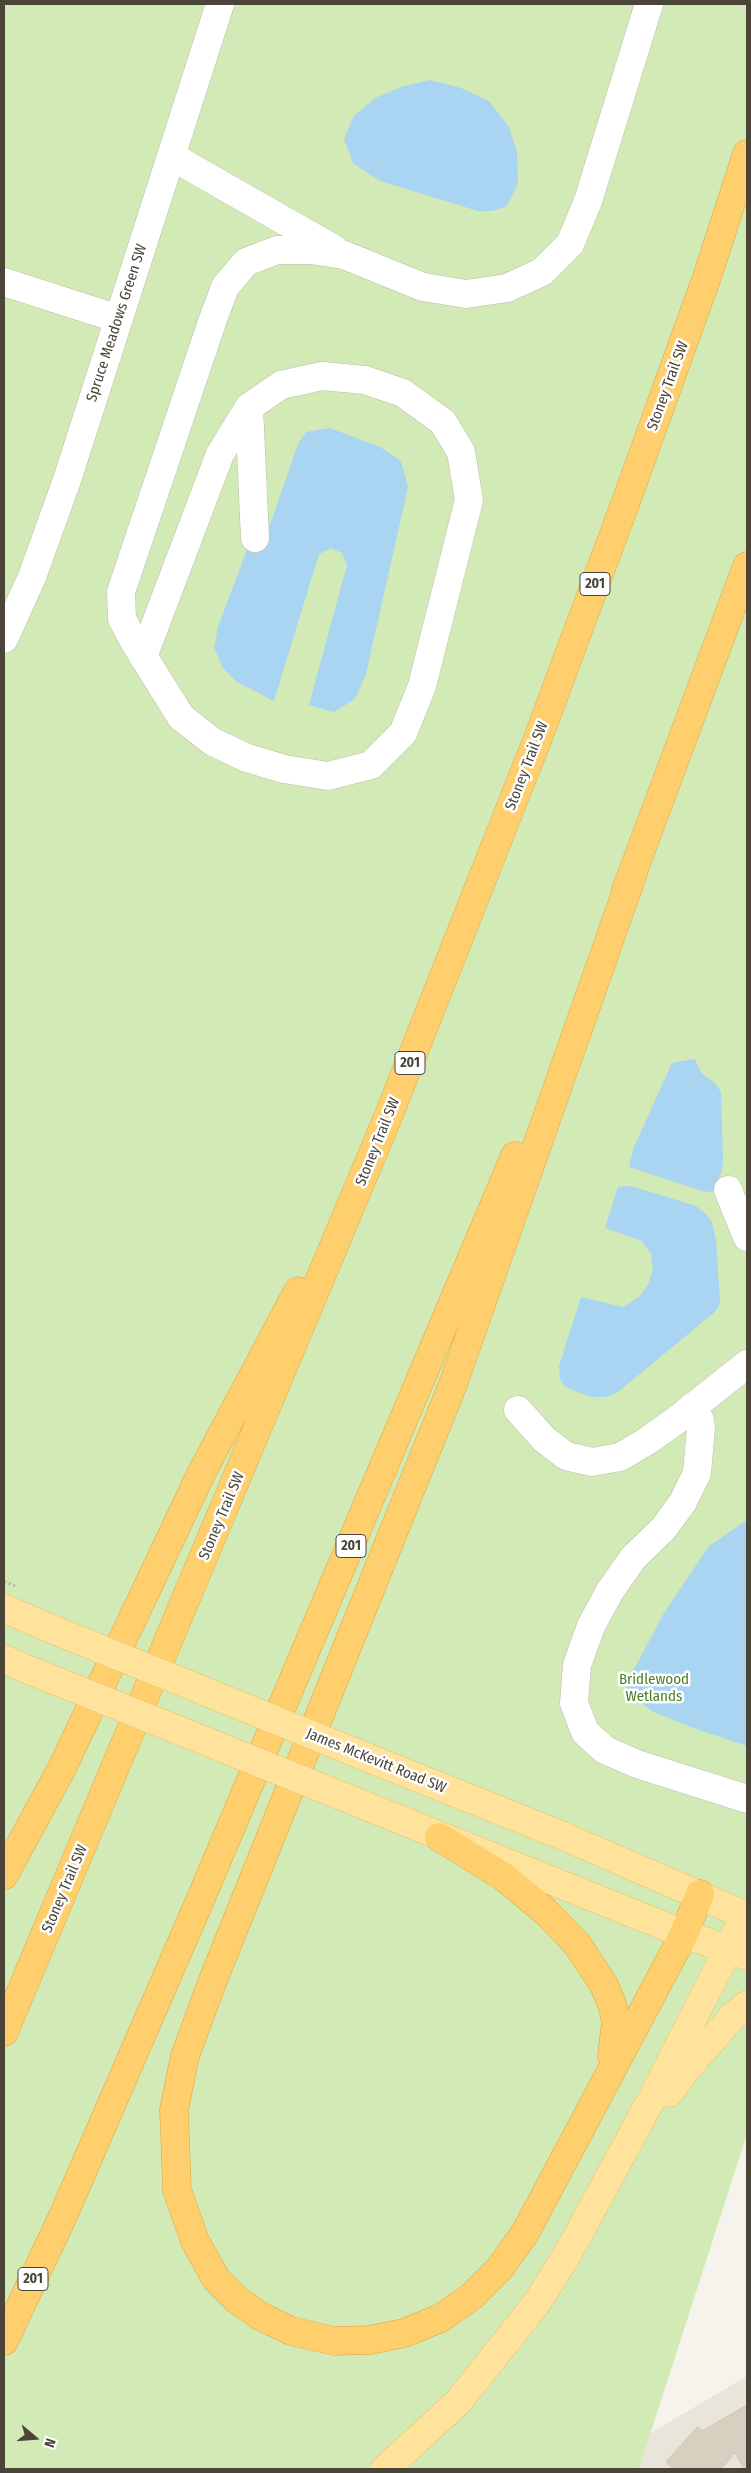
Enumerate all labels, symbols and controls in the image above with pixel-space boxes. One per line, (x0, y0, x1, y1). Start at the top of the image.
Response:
street label: Spruce Meadows Green SW (83, 242, 151, 404)
street label: Stoney Trail SW (643, 339, 693, 433)
road number: 201 (580, 572, 610, 596)
street label: Stoney Trail SW (502, 719, 552, 813)
road number: 201 (395, 1052, 425, 1074)
street label: Stoney Trail SW (352, 1095, 404, 1189)
street label: Stoney Trail SW (195, 1469, 249, 1563)
road number: 201 (336, 1534, 366, 1558)
park label: Bridlewood Wetlands (619, 1671, 689, 1706)
street label: James McKevitt Road SW (303, 1725, 449, 1797)
street label: Stoney Trail SW (38, 1842, 92, 1936)
road number: 201 (18, 2268, 48, 2290)
north arrow (10, 2413, 60, 2463)
text: N (40, 2436, 59, 2449)

